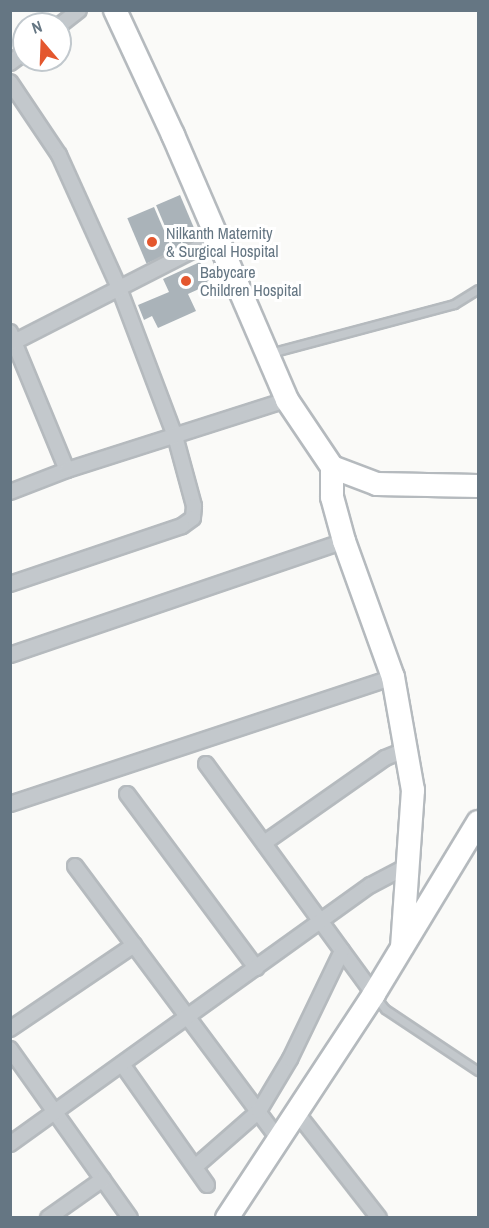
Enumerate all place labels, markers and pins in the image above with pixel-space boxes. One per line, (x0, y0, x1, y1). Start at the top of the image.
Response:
place label: Nilkanth Maternity & Surgical Hospital (166, 223, 278, 261)
marker: Nilkanth Maternity & Surgical Hospital (143, 233, 161, 251)
place label: Babycare Children Hospital (200, 262, 301, 300)
marker: Babycare Children Hospital (177, 272, 195, 290)

